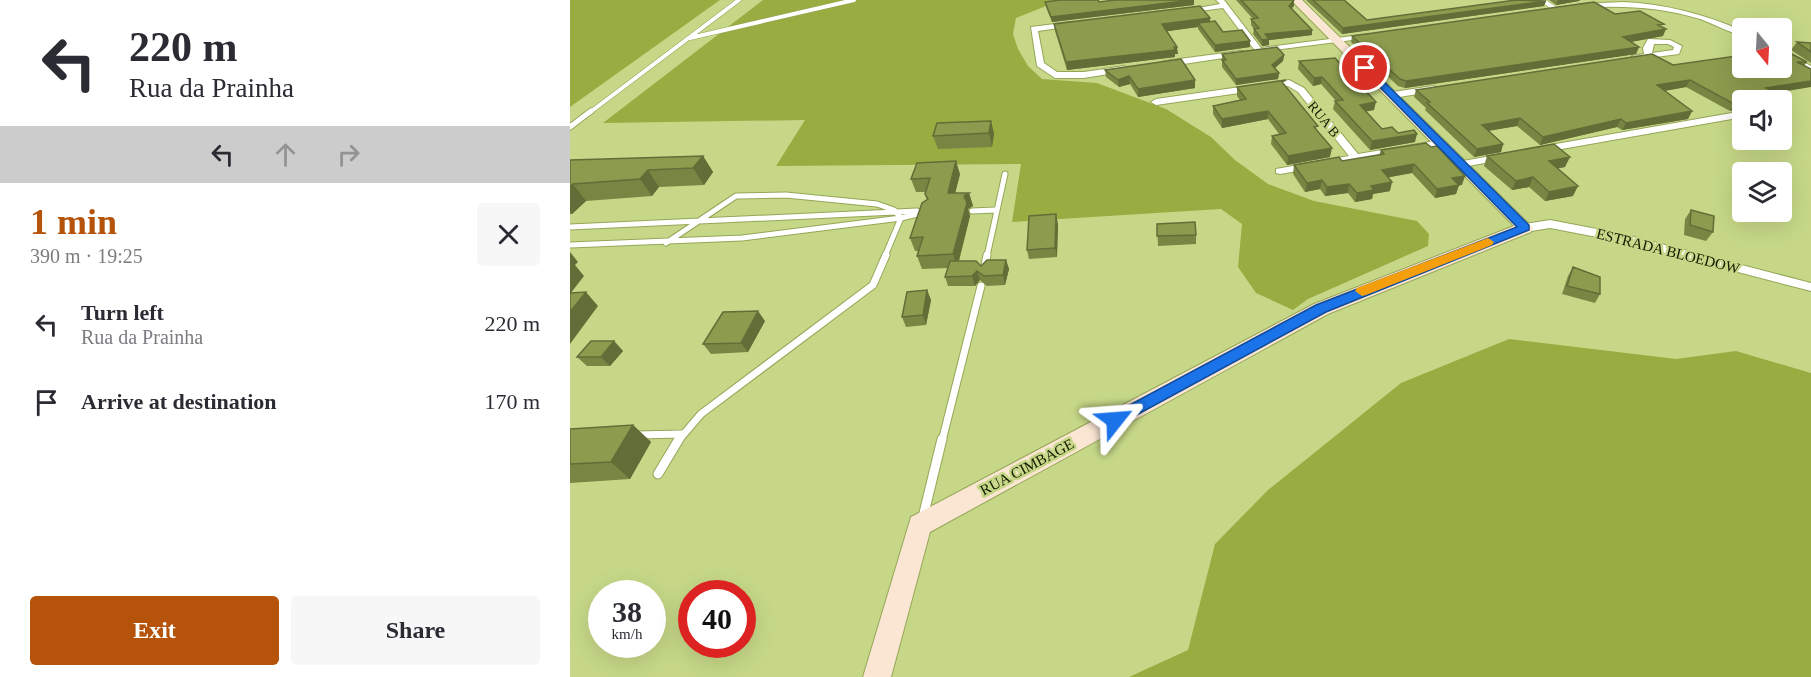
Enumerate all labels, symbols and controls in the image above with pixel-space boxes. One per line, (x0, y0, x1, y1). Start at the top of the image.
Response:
north arrow (1732, 18, 1792, 78)
map controls (1732, 18, 1792, 222)
icon: left (30, 24, 108, 102)
text: 220 m (129, 24, 238, 70)
pin (1339, 42, 1390, 93)
icon: arrive (1348, 51, 1381, 84)
text: Rua da Prainha (129, 73, 294, 103)
button: sound (1732, 90, 1792, 150)
street label: RUA B (1305, 98, 1343, 140)
icon: left (206, 138, 239, 171)
icon: ahead (269, 138, 302, 171)
icon: right (332, 138, 365, 171)
button: layers (1732, 162, 1792, 222)
text: 1 min (30, 202, 117, 242)
button: close (477, 203, 540, 266)
street label: ESTRADA BLOEDOW (1595, 225, 1742, 277)
text: 390 m · 19:25 (30, 245, 143, 267)
text: Turn left (81, 300, 164, 325)
icon: left (30, 308, 63, 341)
text: 220 m (484, 311, 540, 336)
text: Rua da Prainha (81, 326, 203, 348)
icon: arrive (30, 386, 63, 419)
position arrow (1083, 388, 1147, 452)
text: Arrive at destination (81, 389, 277, 414)
text: 170 m (484, 389, 540, 414)
street label: RUA CIMBAGE (977, 436, 1077, 498)
speed limit sign: 40 (678, 580, 756, 658)
text: 38 (612, 595, 642, 628)
button: Exit (30, 596, 279, 665)
button: Share (291, 596, 540, 665)
text: km/h (612, 626, 642, 642)

